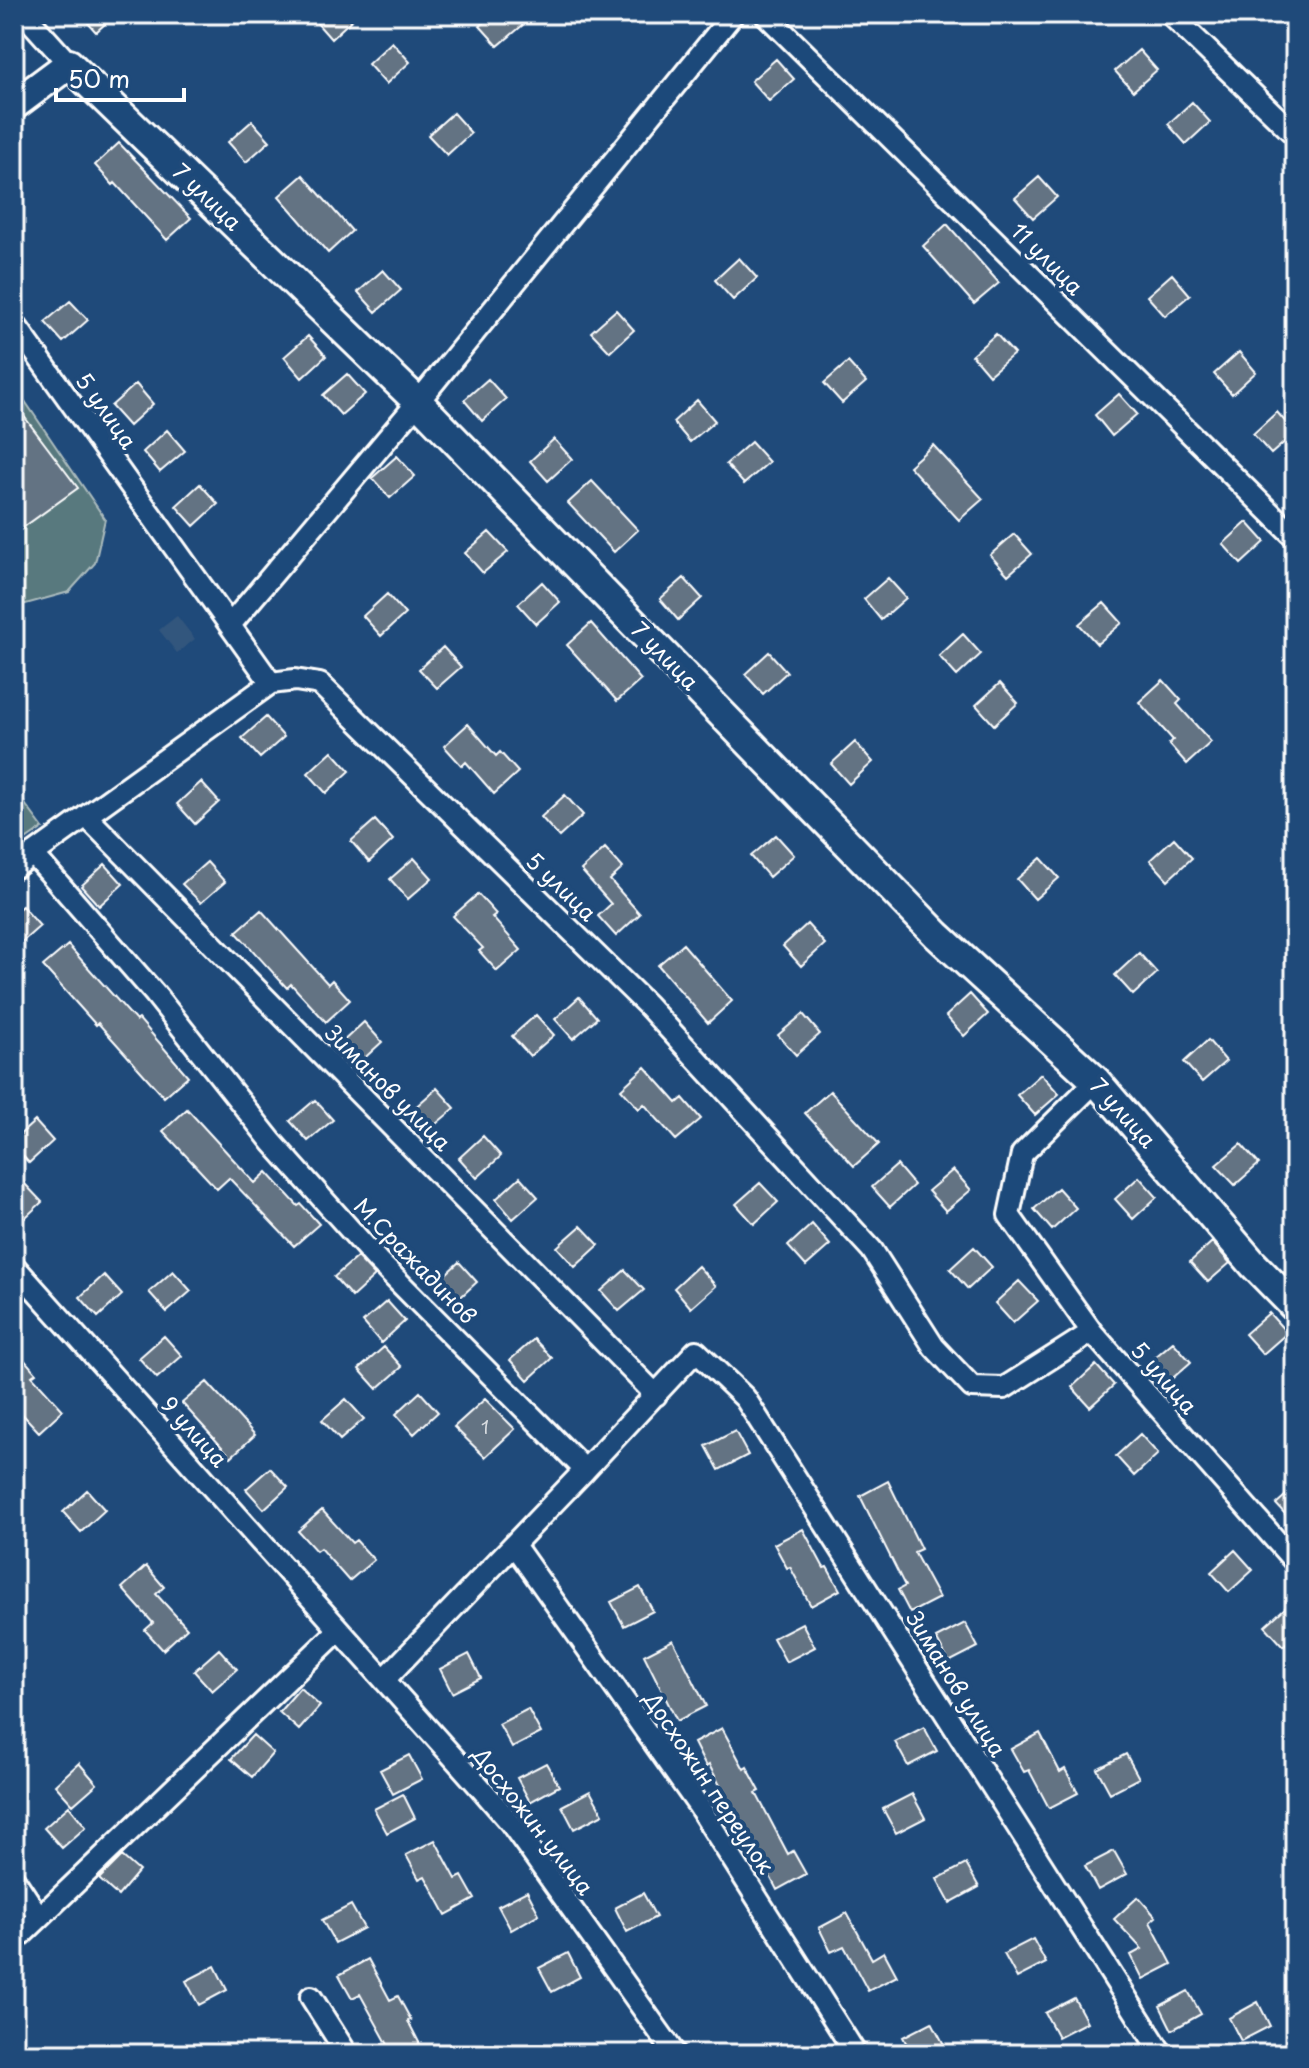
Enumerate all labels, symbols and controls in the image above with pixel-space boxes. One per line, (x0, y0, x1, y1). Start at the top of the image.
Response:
scale bar (56, 52, 184, 102)
text: 50 m (68, 60, 130, 96)
street label: 7 улица (166, 155, 250, 237)
street label: 11 улица (1004, 214, 1092, 302)
street label: 5 улица (69, 365, 146, 455)
street label: 7 улица (625, 613, 707, 697)
street label: 5 улица (519, 844, 605, 928)
street label: Зиманов улица (319, 1016, 460, 1158)
street label: 7 улица (1084, 1069, 1165, 1155)
street label: М.Сражадинов (347, 1189, 485, 1331)
street label: 5 улица (1124, 1333, 1206, 1421)
street label: 9 улица (154, 1388, 236, 1474)
house number: 1 (481, 1413, 489, 1440)
street label: Зиманов улица (899, 1604, 1015, 1763)
street label: Досхожин переулок (636, 1684, 784, 1881)
street label: Досхожин улица (465, 1738, 603, 1901)

